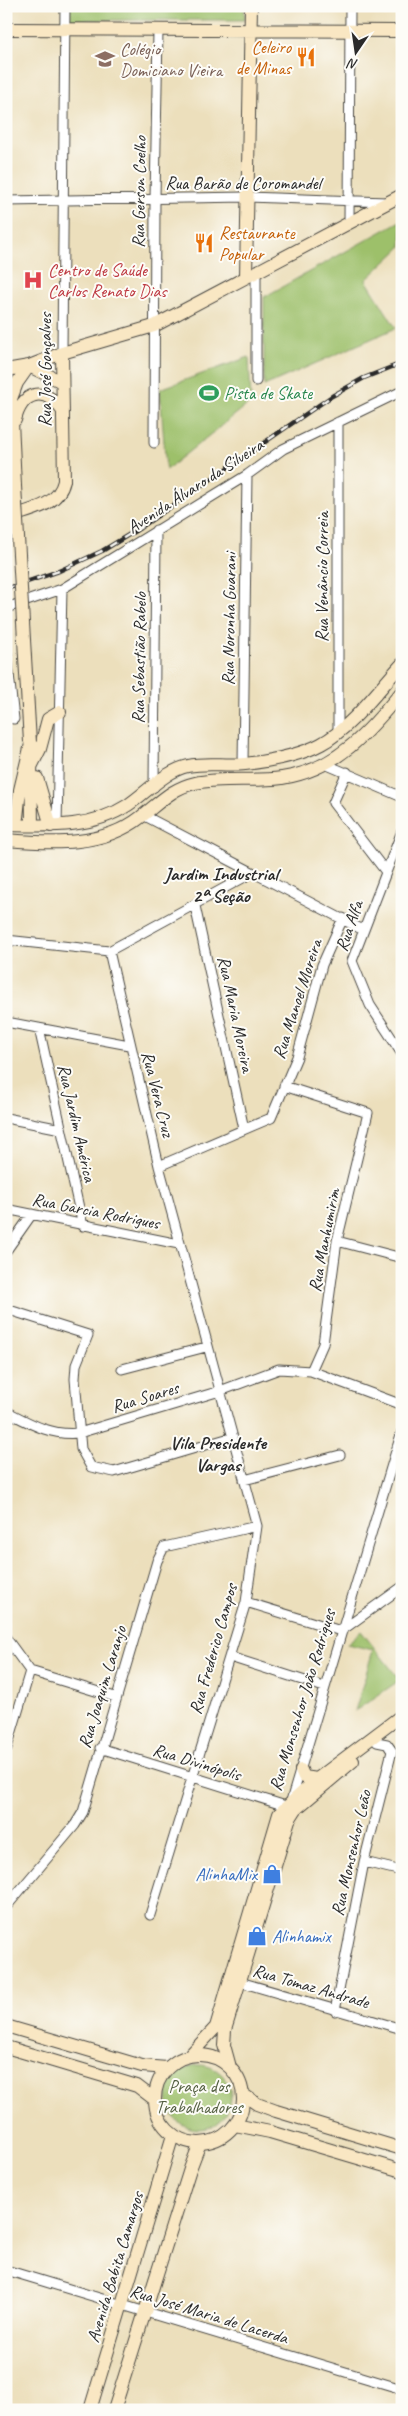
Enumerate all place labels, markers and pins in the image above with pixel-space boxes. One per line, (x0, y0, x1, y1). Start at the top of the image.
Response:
place label: Celeiro de Minas (236, 36, 293, 79)
place label: Colégio Domiciano Vieira (120, 38, 224, 81)
restaurant icon: Celeiro de Minas (295, 46, 317, 68)
school or university icon: Colégio Domiciano Vieira (94, 48, 116, 70)
place label: Restaurante Popular (219, 222, 296, 265)
restaurant icon: Restaurante Popular (193, 232, 215, 254)
place label: Centro de Saúde Carlos Renato Dias (48, 259, 168, 302)
hospital icon: Centro de Saúde Carlos Renato Dias (22, 269, 44, 291)
sports icon: Pista de Skate (198, 382, 220, 404)
place label: Pista de Skate (224, 382, 313, 404)
place label: AlinhaMix (196, 1863, 259, 1885)
shop icon: AlinhaMix (261, 1863, 283, 1885)
shop icon: Alinhamix (246, 1925, 268, 1947)
place label: Alinhamix (272, 1925, 332, 1947)

